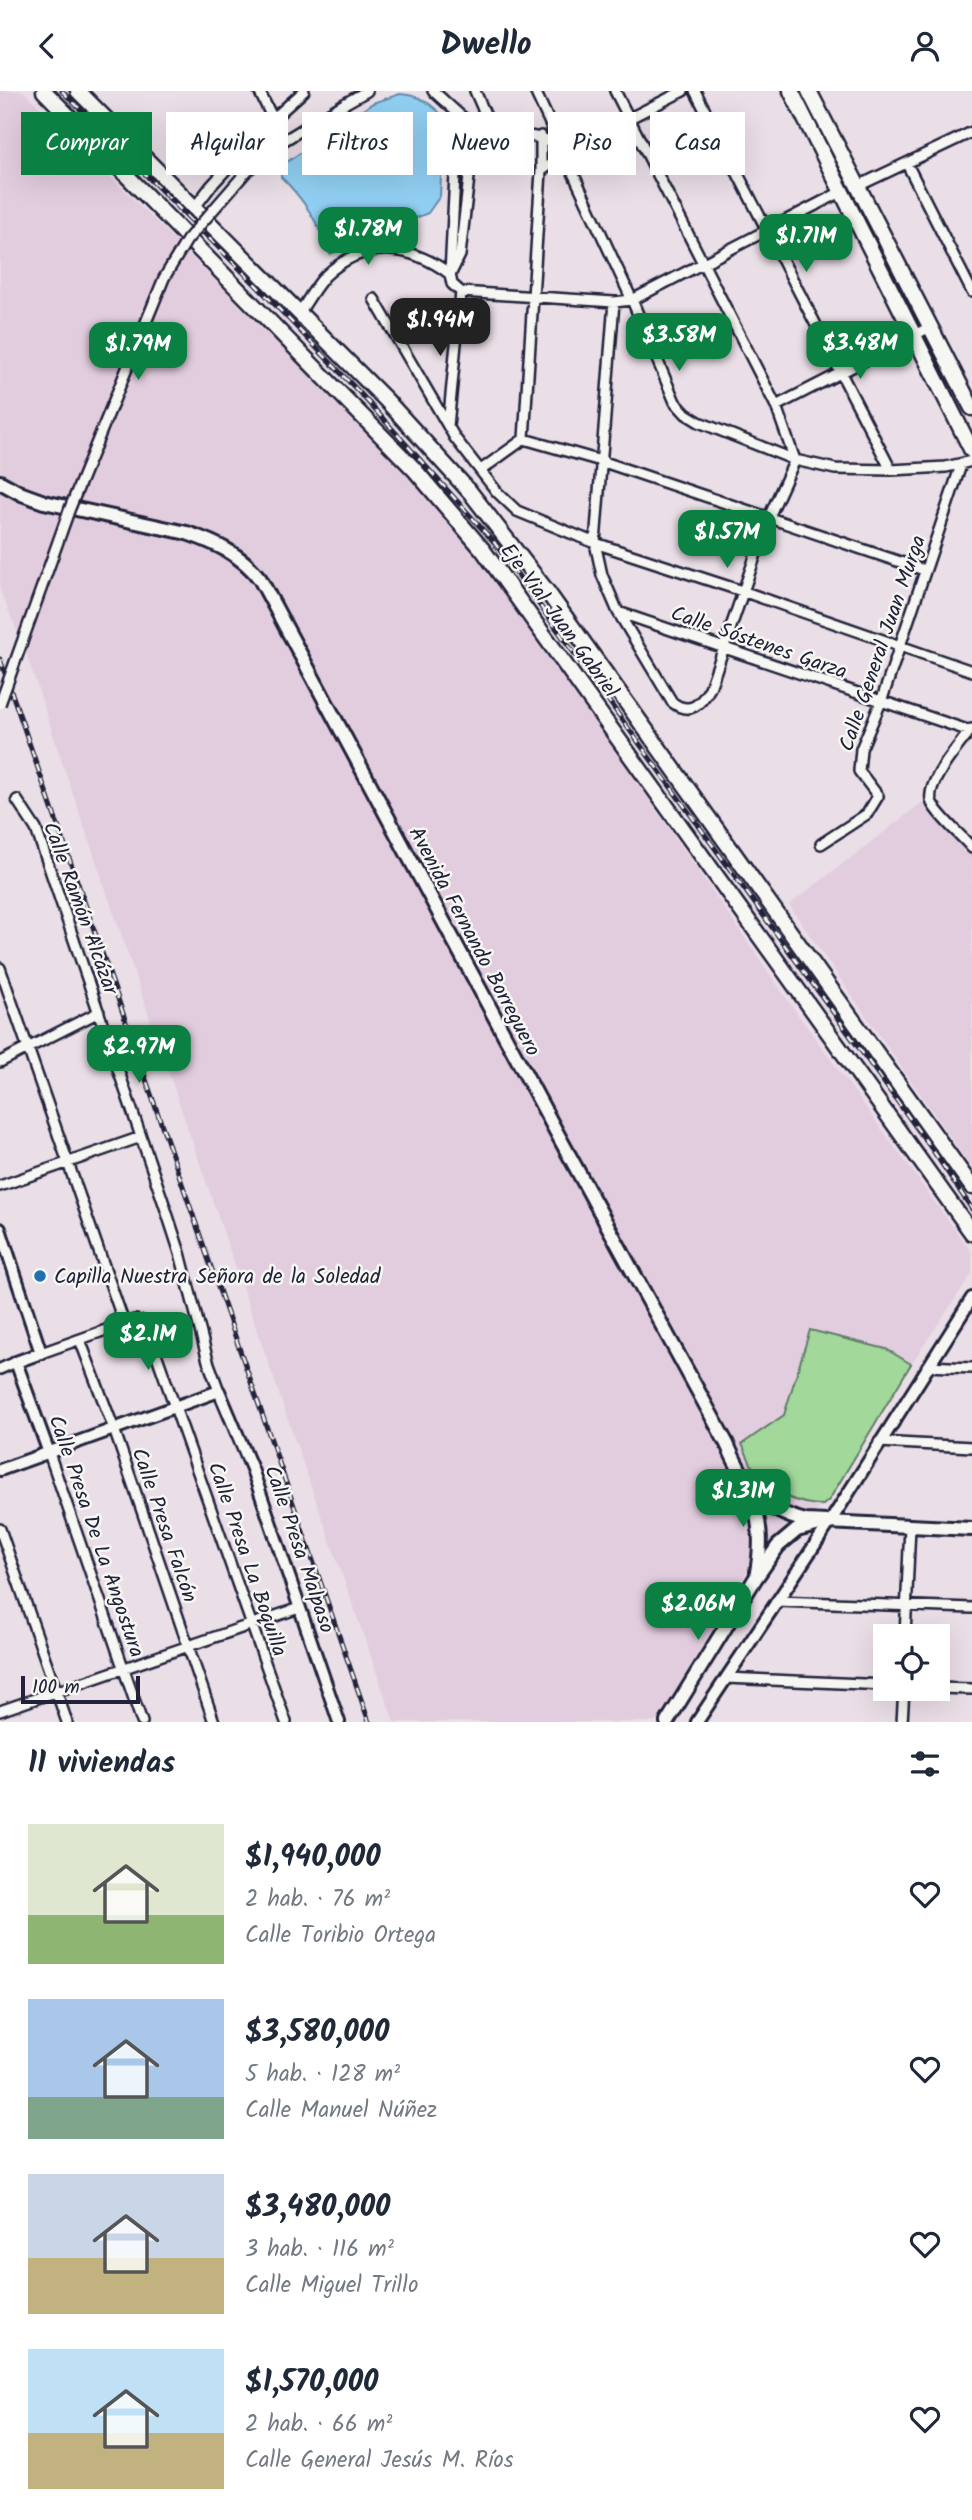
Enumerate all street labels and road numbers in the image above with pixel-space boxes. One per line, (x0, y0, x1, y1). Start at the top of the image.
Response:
street label: Calle General Juan Murga (831, 531, 936, 756)
street label: Eje Vial Juan Gabriel (491, 536, 626, 705)
street label: Calle Sóstenes Garza (666, 598, 851, 689)
street label: Calle Ramón Alcázar (33, 817, 127, 1001)
street label: Avenida Fernando Borreguero (399, 821, 548, 1063)
street label: Calle Presa De La Angostura (39, 1411, 153, 1662)
street label: Calle Presa Falcón (122, 1444, 205, 1607)
street label: Calle Presa La Boquilla (198, 1458, 295, 1661)
street label: Calle Presa Malpaso (254, 1461, 343, 1638)

